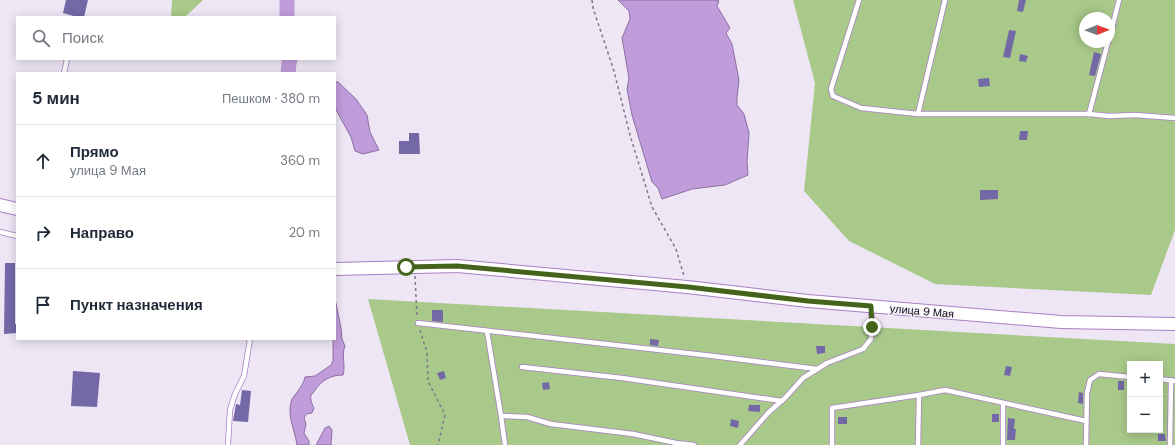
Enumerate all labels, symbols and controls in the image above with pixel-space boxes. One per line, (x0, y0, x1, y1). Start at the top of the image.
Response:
north arrow (1079, 12, 1115, 48)
search box (16, 16, 336, 60)
icon: search (30, 27, 52, 49)
text: Поиск (62, 28, 104, 48)
text: 5 мин (32, 87, 80, 109)
text: Пешком · 380 m (222, 90, 320, 107)
text: Прямо (70, 142, 119, 162)
icon: ahead (32, 150, 54, 172)
text: 360 m (280, 152, 320, 169)
text: улица 9 Мая (70, 162, 146, 179)
icon: right (32, 222, 54, 244)
text: Направо (70, 223, 134, 243)
text: 20 m (289, 224, 320, 241)
route start (397, 258, 415, 276)
icon: arrive (32, 294, 54, 316)
text: Пункт назначения (70, 295, 203, 315)
street label: улица 9 Мая (889, 301, 955, 321)
route end (863, 318, 881, 336)
map controls (1127, 361, 1163, 433)
button: + (1127, 361, 1163, 397)
button: − (1127, 397, 1163, 433)

